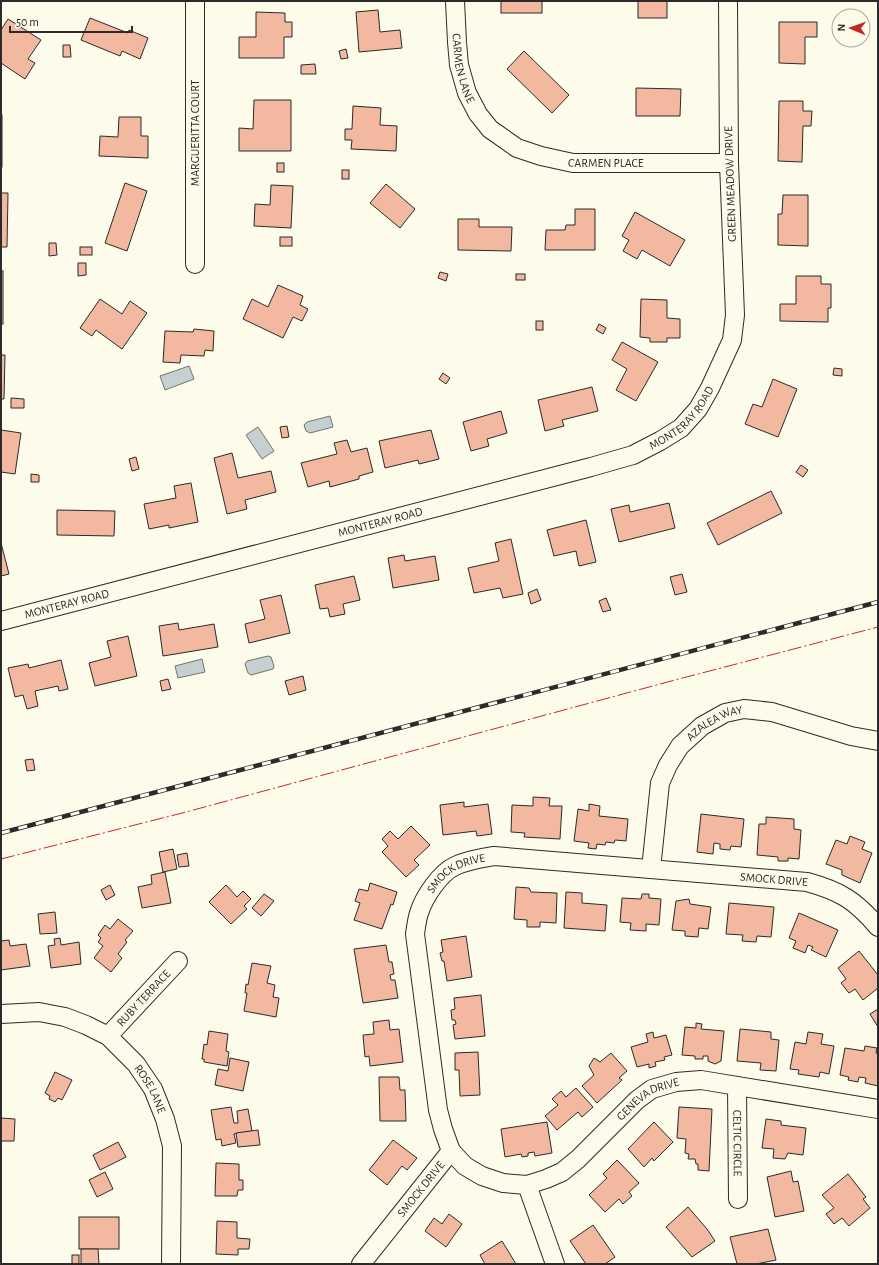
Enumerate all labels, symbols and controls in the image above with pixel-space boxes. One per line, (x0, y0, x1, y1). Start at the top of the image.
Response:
scale bar (10, 8, 132, 34)
north arrow (831, 8, 871, 48)
text: 50 m (16, 16, 39, 28)
text: N (836, 24, 847, 32)
street label: CARMEN LANE (451, 33, 477, 105)
street label: MARGUERITTA COURT (189, 80, 201, 186)
street label: GREEN MEADOW DRIVE (722, 126, 738, 242)
street label: CARMEN PLACE (567, 156, 644, 169)
street label: MONTERAY ROAD (647, 384, 716, 452)
street label: MONTERAY ROAD (337, 505, 424, 539)
street label: MONTERAY ROAD (23, 587, 111, 621)
street label: AZALEA WAY (684, 703, 744, 743)
street label: SMOCK DRIVE (424, 852, 486, 895)
street label: SMOCK DRIVE (740, 870, 808, 888)
street label: RUBY TERRACE (114, 967, 173, 1029)
street label: ROSE LANE (132, 1062, 168, 1115)
street label: GENEVA DRIVE (614, 1075, 680, 1123)
street label: CELTIC CIRCLE (731, 1110, 744, 1177)
street label: SMOCK DRIVE (395, 1159, 447, 1219)

